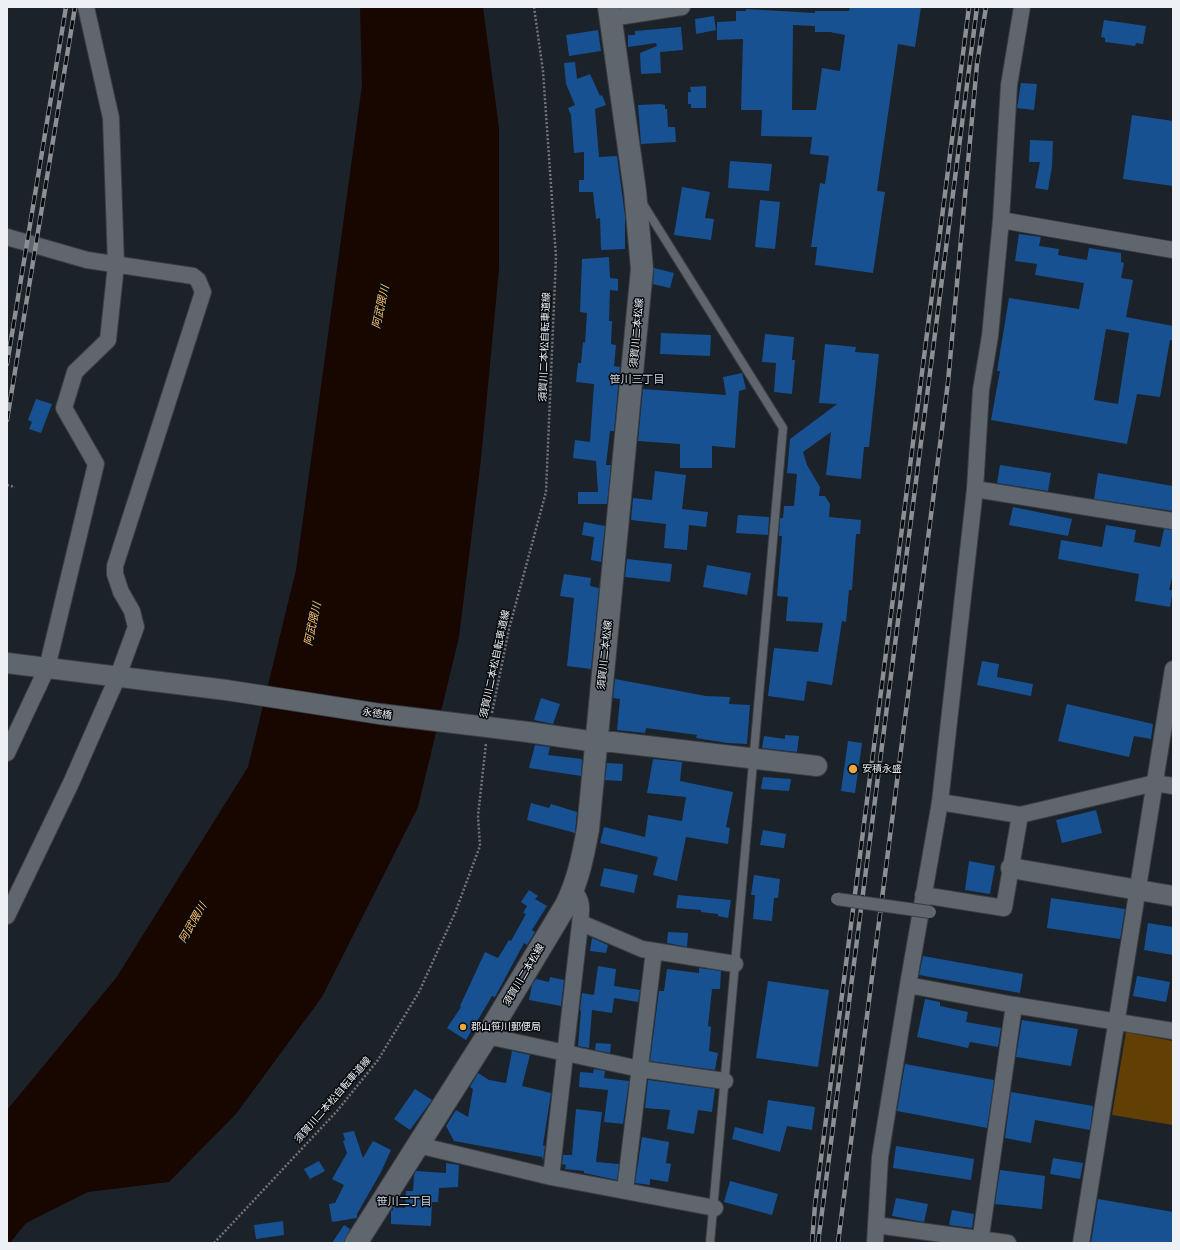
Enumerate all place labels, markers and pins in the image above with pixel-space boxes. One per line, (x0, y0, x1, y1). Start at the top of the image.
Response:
marker: 安積永盛 (847, 763, 859, 775)
place label: 安積永盛 (862, 763, 902, 775)
place label: 郡山笹川郵便局 (471, 1021, 541, 1033)
marker: 郡山笹川郵便局 (458, 1022, 468, 1032)

